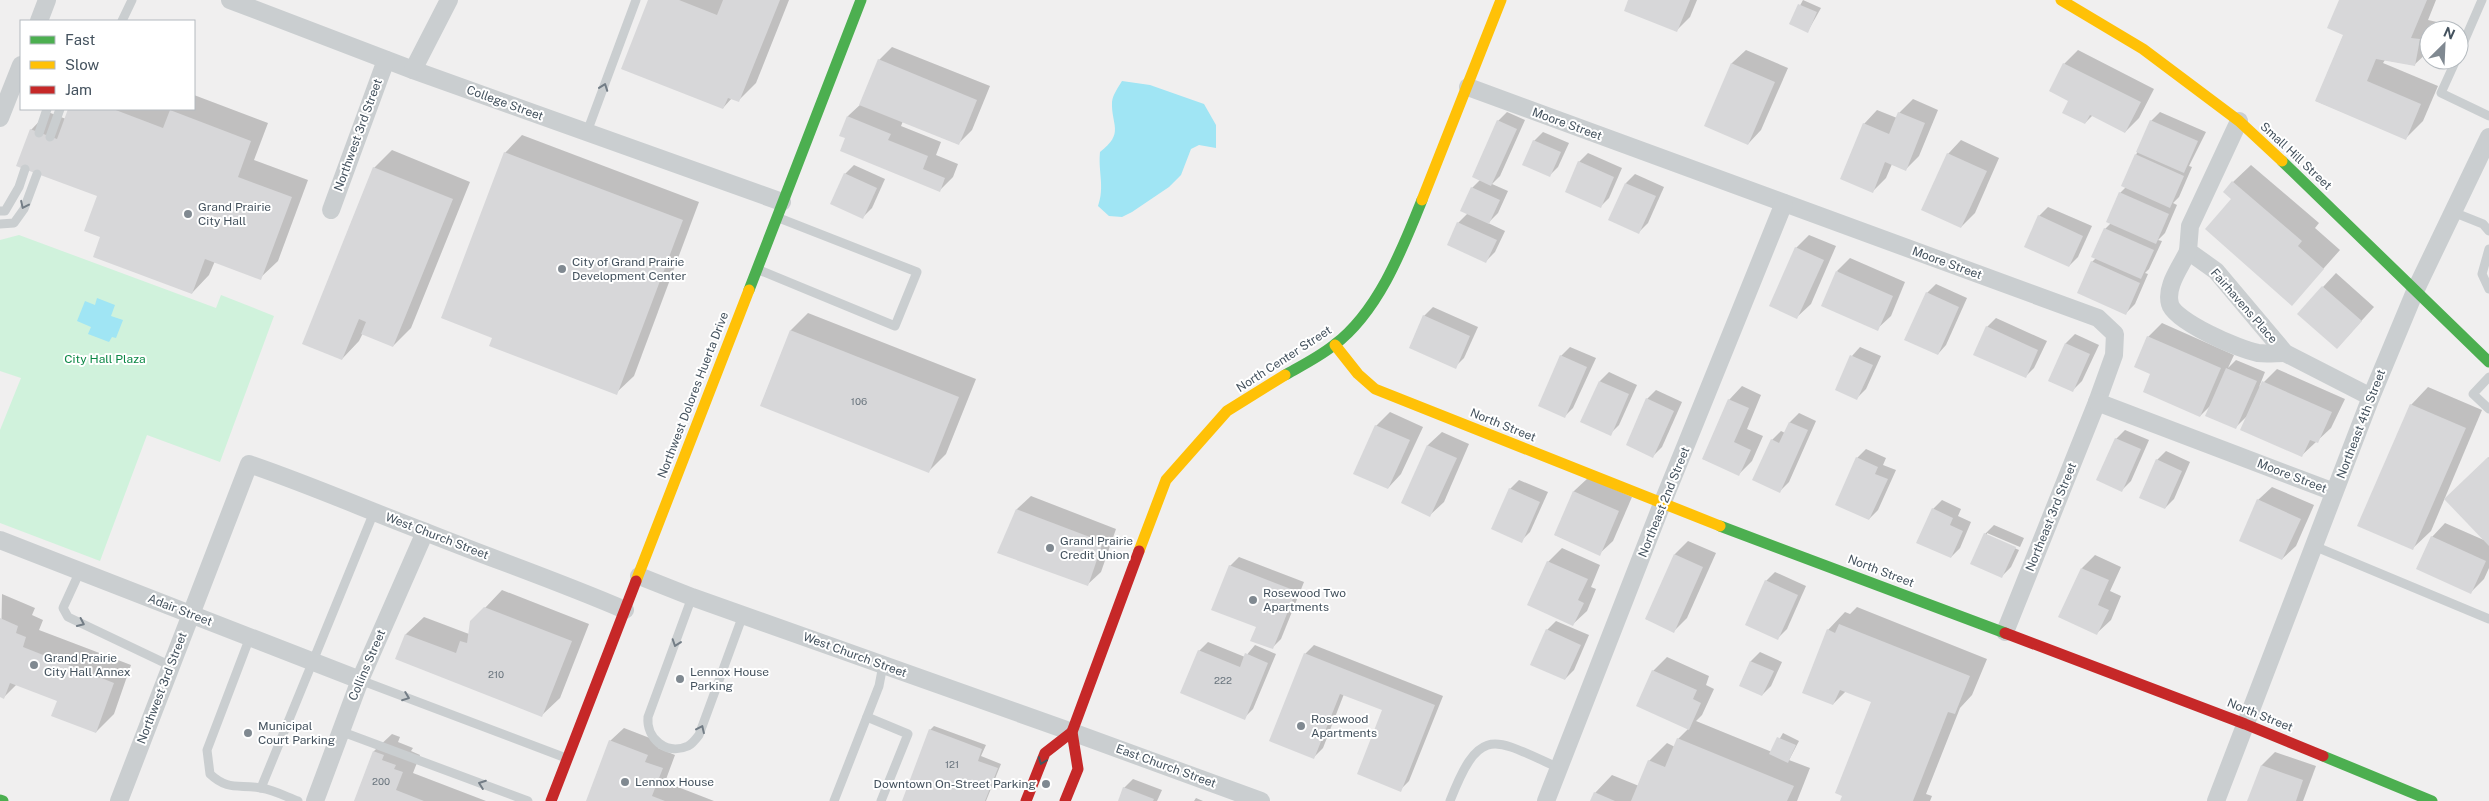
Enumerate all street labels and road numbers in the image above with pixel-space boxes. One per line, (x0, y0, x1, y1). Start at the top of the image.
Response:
street label: Northwest 3rd Street (331, 77, 385, 193)
street label: College Street (465, 83, 546, 123)
street label: Moore Street (1530, 105, 1604, 143)
street label: Small Hill Street (2257, 119, 2335, 193)
street label: Moore Street (1910, 244, 1984, 282)
street label: Fairhavens Place (2208, 266, 2280, 346)
street label: Northwest Dolores Huerta Drive (655, 310, 731, 480)
street label: North Center Street (1234, 323, 1334, 395)
street label: Northeast 4th Street (2334, 367, 2388, 481)
street label: North Street (1468, 405, 1538, 445)
street label: Northeast 2nd Street (1635, 444, 1693, 559)
street label: Moore Street (2255, 456, 2329, 496)
street label: Northeast 3rd Street (2023, 460, 2079, 573)
street label: West Church Street (383, 510, 491, 562)
street label: North Street (1846, 552, 1916, 590)
street label: Adair Street (146, 591, 214, 629)
street label: Collins Street (346, 627, 388, 703)
street label: Northwest 3rd Street (134, 630, 190, 746)
street label: West Church Street (801, 630, 909, 680)
street label: North Street (2225, 695, 2295, 735)
street label: East Church Street (1114, 741, 1218, 791)

